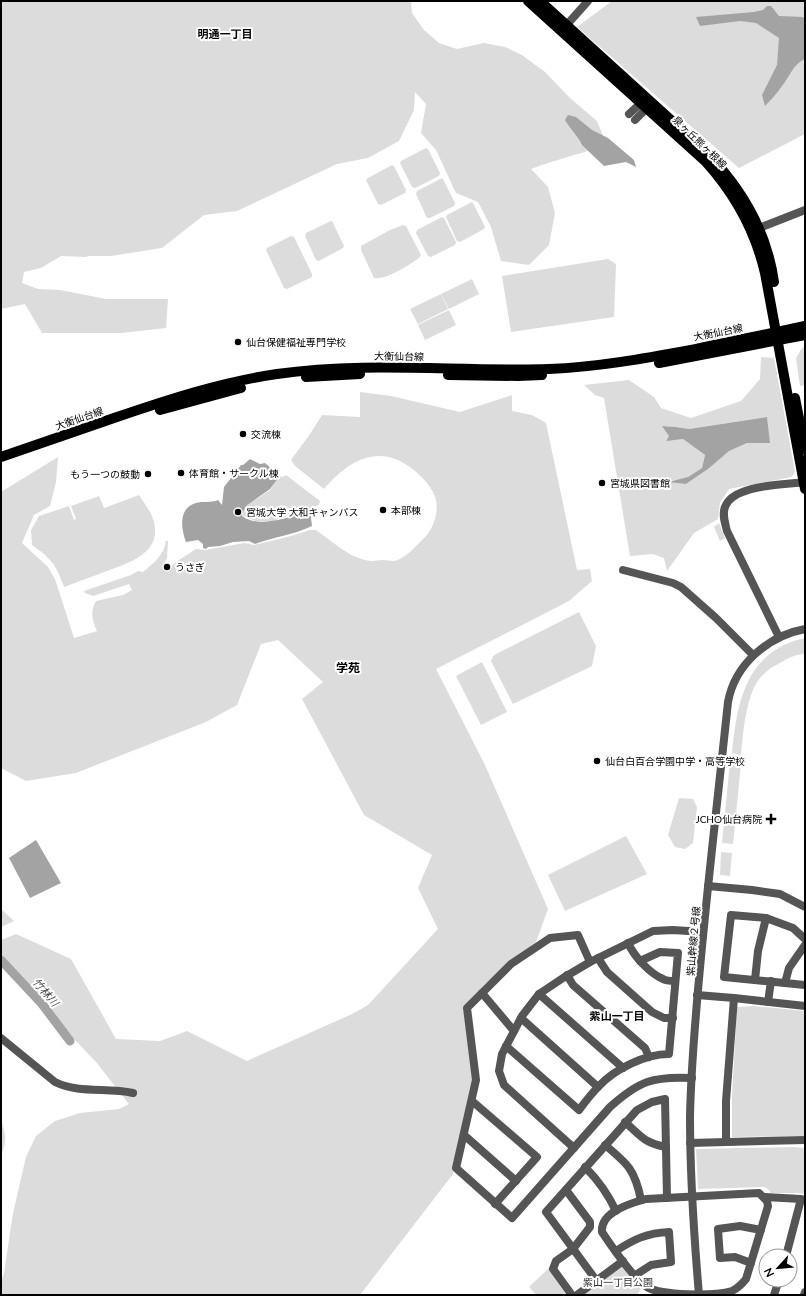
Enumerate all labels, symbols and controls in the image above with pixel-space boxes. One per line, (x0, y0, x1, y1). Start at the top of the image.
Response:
district label: 明通一丁目 (198, 27, 253, 40)
street label: 泉ヶ丘熊ヶ根線 (671, 113, 729, 171)
street label: 大衡仙台線 (692, 321, 744, 343)
place label: 仙台保健福祉専門学校 (246, 336, 346, 348)
marker: 仙台保健福祉専門学校 (233, 337, 243, 347)
street label: 大衡仙台線 (374, 350, 424, 362)
street label: 大衡仙台線 (53, 404, 105, 432)
place label: 交流棟 (251, 428, 281, 440)
marker: 交流棟 (238, 429, 248, 439)
place label: 体育館・サークル棟 (189, 467, 279, 479)
place label: もう一つの鼓動 (70, 468, 140, 480)
marker: 体育館・サークル棟 (176, 468, 186, 478)
marker: もう一つの鼓動 (143, 469, 153, 479)
place label: 宮城県図書館 (610, 477, 670, 489)
marker: 宮城県図書館 (597, 478, 607, 488)
place label: 本部棟 (391, 504, 421, 516)
marker: 本部棟 (378, 505, 388, 515)
place label: 宮城大学 大和キャンパス (246, 506, 359, 518)
marker: 宮城大学 大和キャンパス (233, 507, 243, 517)
place label: うさぎ (175, 561, 205, 573)
marker: うさぎ (162, 562, 172, 572)
district label: 学苑 (336, 660, 360, 675)
place label: 仙台白百合学園中学・高等学校 (605, 755, 745, 767)
marker: 仙台白百合学園中学・高等学校 (592, 756, 602, 766)
place label: JCHO仙台病院 (695, 813, 762, 825)
marker: JCHO仙台病院 (765, 813, 777, 825)
street label: 紫山幹線２号線 (684, 906, 702, 976)
water label: 竹林川 (30, 975, 62, 1009)
district label: 紫山一丁目 (590, 1009, 645, 1022)
north arrow (758, 1248, 798, 1288)
text: N (761, 1266, 776, 1279)
park label: 紫山一丁目公園 (583, 1276, 653, 1288)

